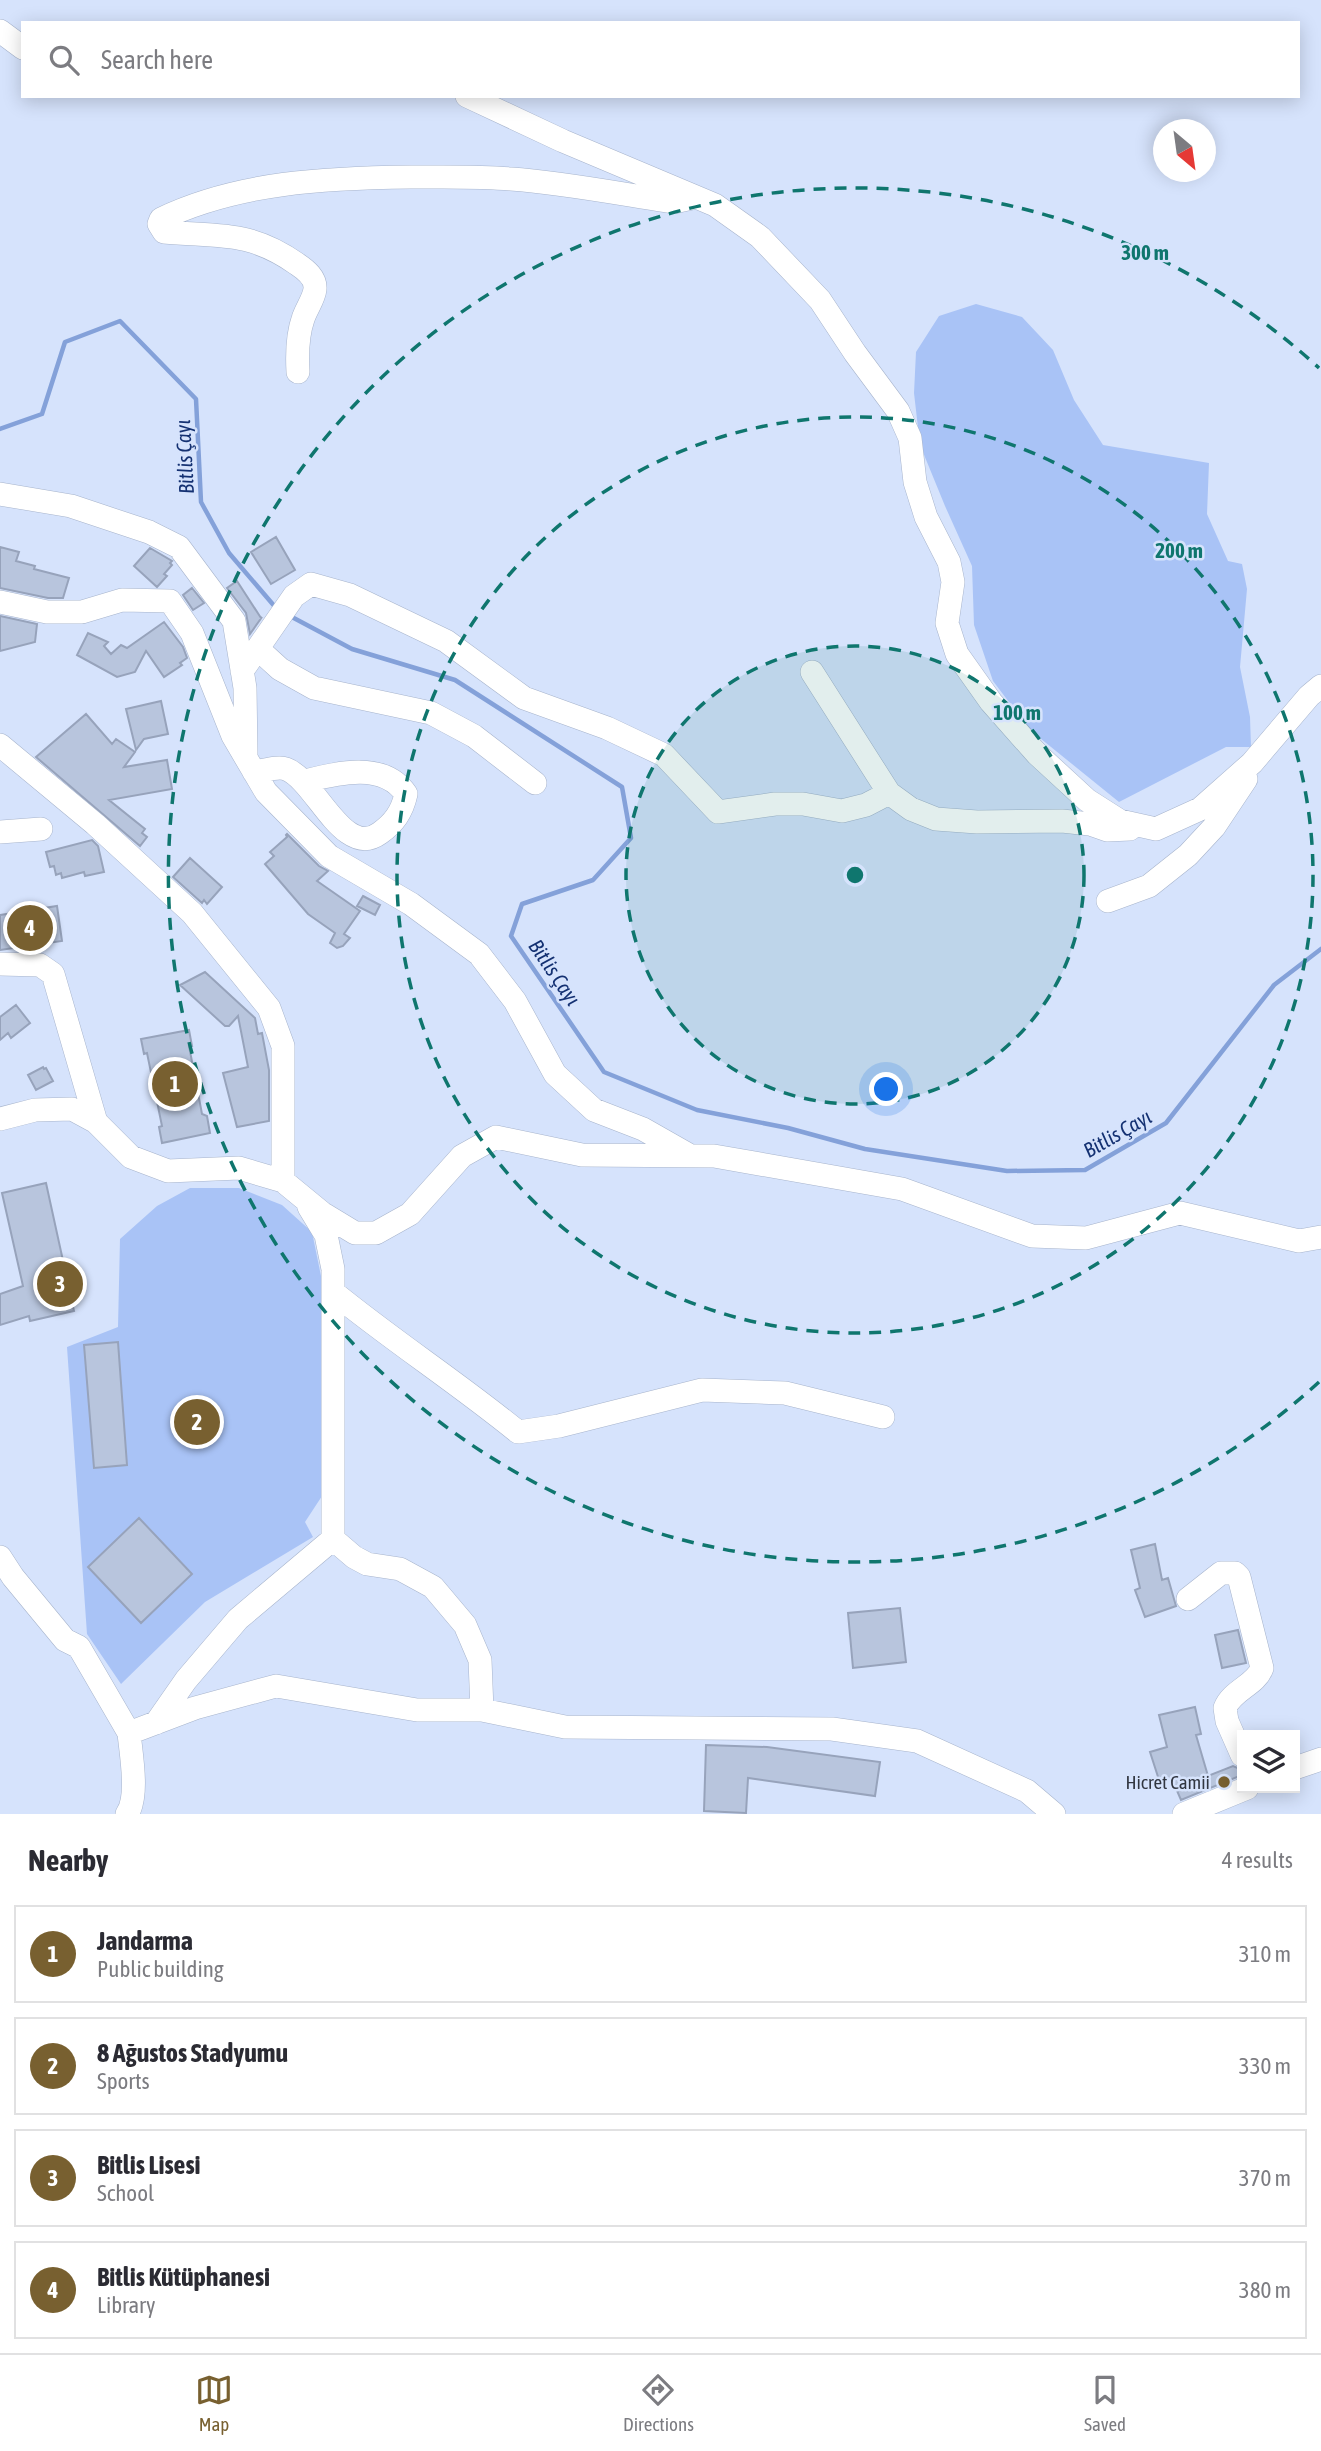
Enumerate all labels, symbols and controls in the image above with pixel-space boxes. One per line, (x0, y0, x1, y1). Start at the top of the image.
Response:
search box (21, 21, 1300, 98)
icon: search (45, 41, 83, 79)
text: Search here (101, 45, 213, 75)
north arrow (1153, 119, 1216, 182)
text: 300 m (1121, 240, 1169, 264)
water label: Bitlis Çayı (170, 419, 198, 495)
text: 200 m (1155, 538, 1203, 562)
text: 100 m (993, 700, 1041, 724)
centre of rings (843, 863, 867, 887)
pin: 4 (7, 902, 53, 954)
water label: Bitlis Çayı (524, 935, 586, 1010)
pin: 1 (152, 1058, 198, 1110)
your location (869, 1072, 903, 1106)
water label: Bitlis Çayı (1079, 1104, 1155, 1162)
pin: 3 (37, 1258, 83, 1310)
pin: 2 (174, 1396, 220, 1448)
map controls (1237, 1730, 1300, 1793)
button: layers (1237, 1730, 1300, 1793)
place label: Hicret Camii (1125, 1771, 1210, 1793)
marker: Hicret Camii (1216, 1774, 1232, 1790)
text: Nearby (28, 1843, 108, 1877)
text: 4 results (1222, 1847, 1293, 1873)
text: Jandarma (97, 1926, 193, 1956)
text: 1 (48, 1941, 58, 1967)
text: 310 m (1239, 1941, 1291, 1967)
text: Public building (97, 1956, 224, 1982)
text: 8 Ağustos Stadyumu (97, 2038, 288, 2068)
text: 2 (48, 2053, 58, 2079)
text: 330 m (1239, 2053, 1291, 2079)
text: Sports (97, 2068, 150, 2094)
text: Bitlis Lisesi (97, 2150, 201, 2180)
text: 3 (48, 2165, 58, 2191)
text: 370 m (1239, 2165, 1291, 2191)
text: School (97, 2180, 154, 2206)
text: Bitlis Kütüphanesi (97, 2262, 270, 2292)
text: 4 (48, 2277, 58, 2303)
text: 380 m (1239, 2277, 1291, 2303)
text: Library (97, 2292, 155, 2318)
tab: Map (195, 2371, 233, 2435)
tab: Directions (623, 2371, 694, 2435)
tab: Saved (1084, 2371, 1126, 2435)

